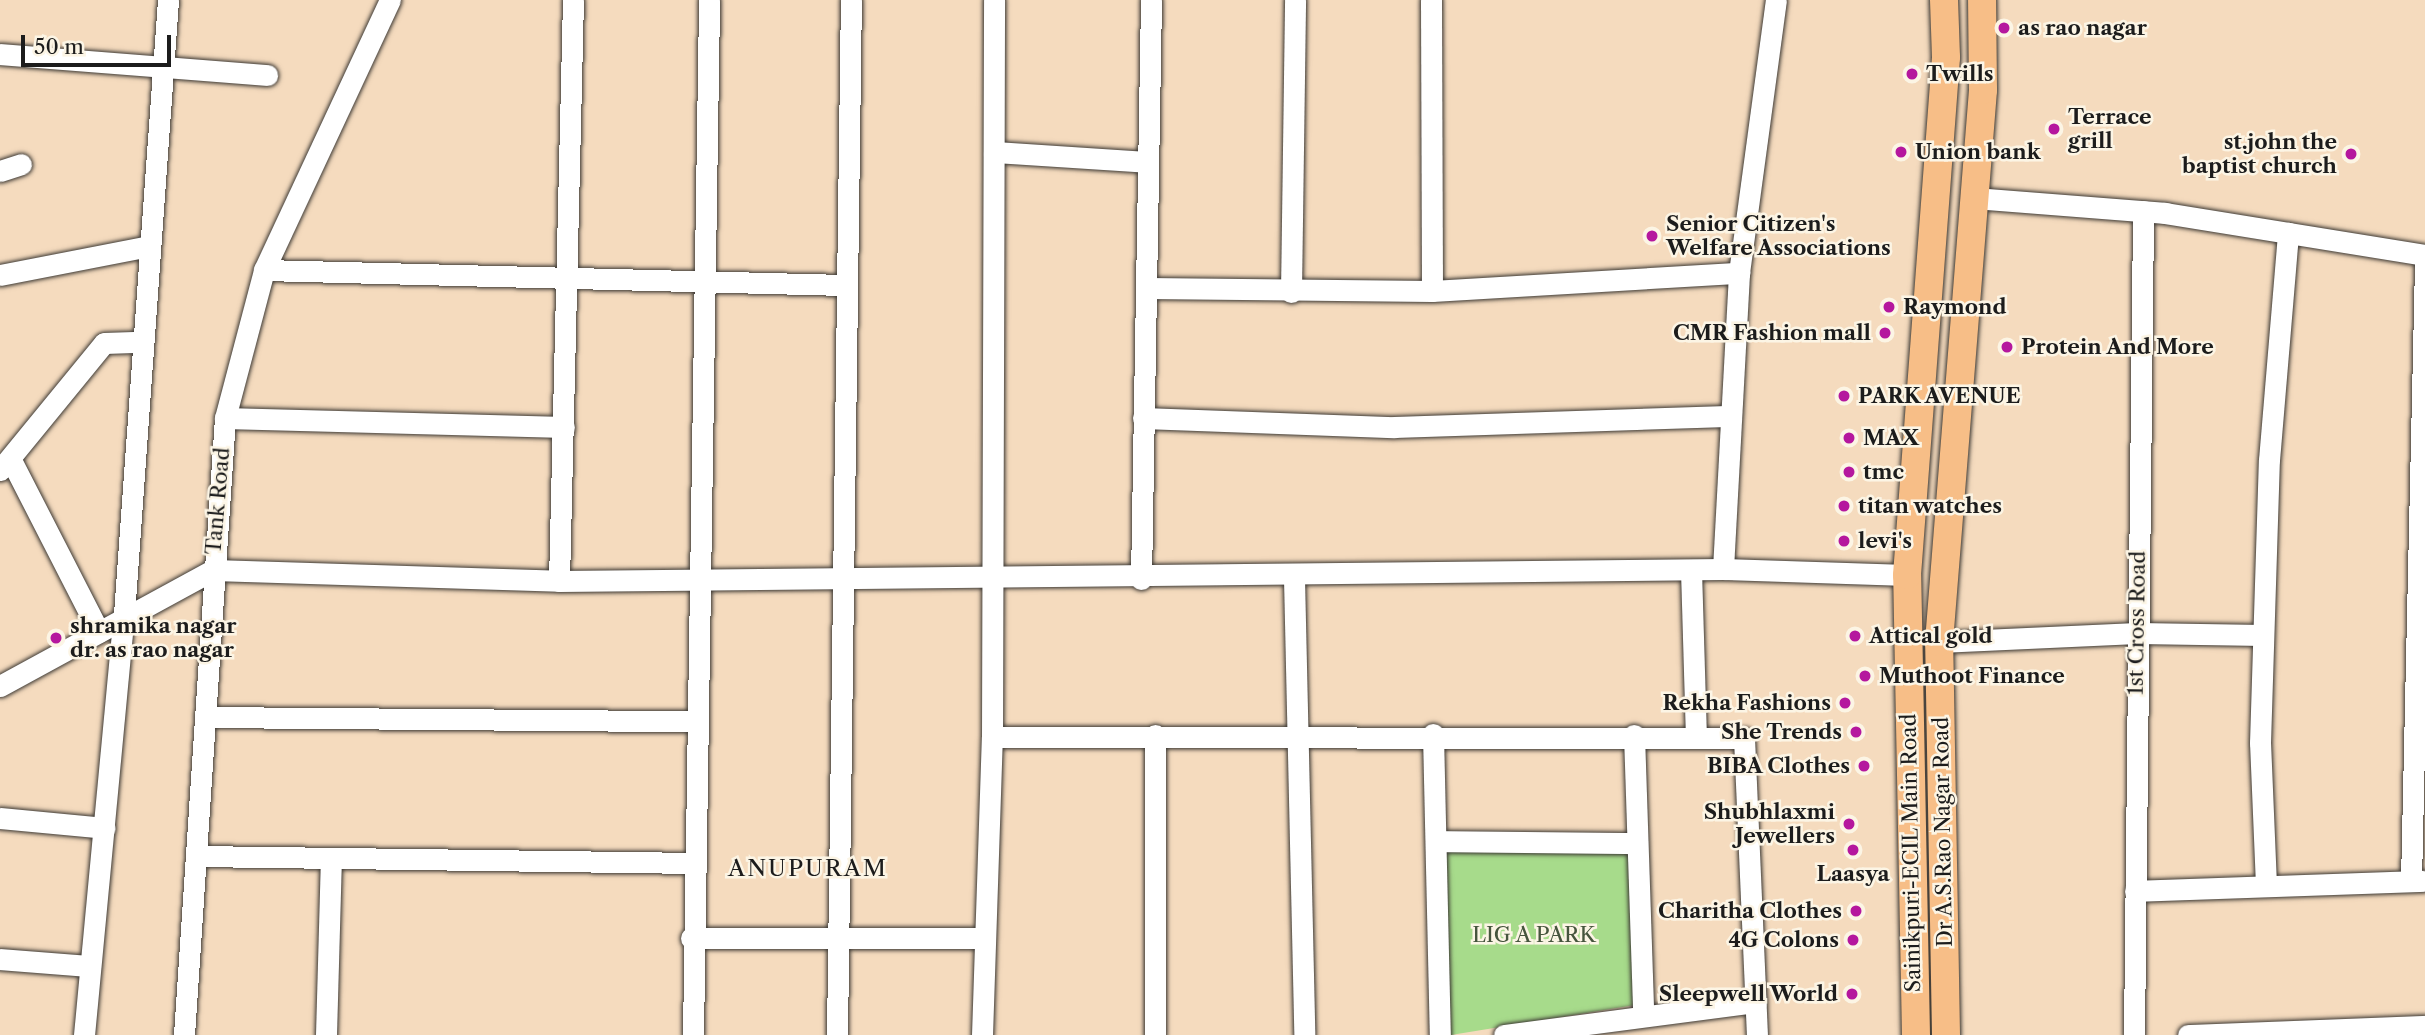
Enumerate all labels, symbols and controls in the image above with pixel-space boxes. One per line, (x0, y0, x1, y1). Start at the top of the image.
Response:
place label: as rao nagar (2018, 15, 2147, 41)
marker: as rao nagar (1996, 20, 2012, 36)
scale bar (24, 21, 175, 65)
text: 50 m (34, 34, 84, 59)
place label: Twills (1926, 61, 1994, 87)
marker: Twills (1904, 66, 1920, 82)
place label: Terrace grill (2068, 104, 2152, 154)
marker: Terrace grill (2046, 121, 2062, 137)
place label: st.john the baptist church (2182, 129, 2337, 179)
place label: Union bank (1915, 139, 2040, 165)
marker: Union bank (1893, 144, 1909, 160)
marker: st.john the baptist church (2343, 146, 2359, 162)
place label: Senior Citizen's Welfare Associations (1666, 211, 1892, 261)
marker: Senior Citizen's Welfare Associations (1644, 228, 1660, 244)
place label: Raymond (1903, 294, 2006, 320)
marker: Raymond (1881, 299, 1897, 315)
place label: CMR Fashion mall (1672, 320, 1871, 346)
marker: CMR Fashion mall (1877, 325, 1893, 341)
place label: Protein And More (2021, 334, 2215, 360)
marker: Protein And More (1999, 339, 2015, 355)
place label: PARK AVENUE (1858, 383, 2022, 409)
marker: PARK AVENUE (1836, 388, 1852, 404)
place label: MAX (1863, 425, 1919, 451)
marker: MAX (1841, 430, 1857, 446)
street label: Tank Road (201, 446, 235, 556)
place label: tmc (1863, 459, 1904, 485)
marker: tmc (1841, 464, 1857, 480)
place label: titan watches (1858, 493, 2003, 519)
marker: titan watches (1836, 498, 1852, 514)
place label: levi's (1858, 528, 1912, 554)
marker: levi's (1836, 533, 1852, 549)
street label: 1st Cross Road (2123, 551, 2151, 695)
place label: shramika nagar dr. as rao nagar (70, 613, 237, 663)
place label: Attical gold (1869, 623, 1993, 649)
marker: Attical gold (1847, 628, 1863, 644)
marker: shramika nagar dr. as rao nagar (48, 630, 64, 646)
place label: Muthoot Finance (1879, 663, 2065, 689)
marker: Muthoot Finance (1857, 668, 1873, 684)
place label: Rekha Fashions (1662, 690, 1831, 716)
marker: Rekha Fashions (1837, 695, 1853, 711)
street label: Sainikpuri-ECIL Main Road (1896, 713, 1926, 993)
street label: Dr A.S.Rao Nagar Road (1928, 716, 1958, 948)
place label: She Trends (1721, 719, 1842, 745)
marker: She Trends (1848, 724, 1864, 740)
place label: BIBA Clothes (1706, 753, 1850, 779)
marker: BIBA Clothes (1856, 758, 1872, 774)
place label: Shubhlaxmi Jewellers (1704, 799, 1835, 849)
marker: Shubhlaxmi Jewellers (1841, 816, 1857, 832)
marker: Laasya (1845, 842, 1861, 858)
district label: ANUPURAM (729, 854, 887, 882)
place label: Laasya (1816, 861, 1890, 887)
place label: Charitha Clothes (1658, 898, 1842, 924)
marker: Charitha Clothes (1848, 903, 1864, 919)
park label: LIG A PARK (1471, 922, 1597, 948)
place label: 4G Colons (1728, 927, 1839, 953)
marker: 4G Colons (1845, 932, 1861, 948)
place label: Sleepwell World (1658, 981, 1838, 1007)
marker: Sleepwell World (1844, 986, 1860, 1002)

